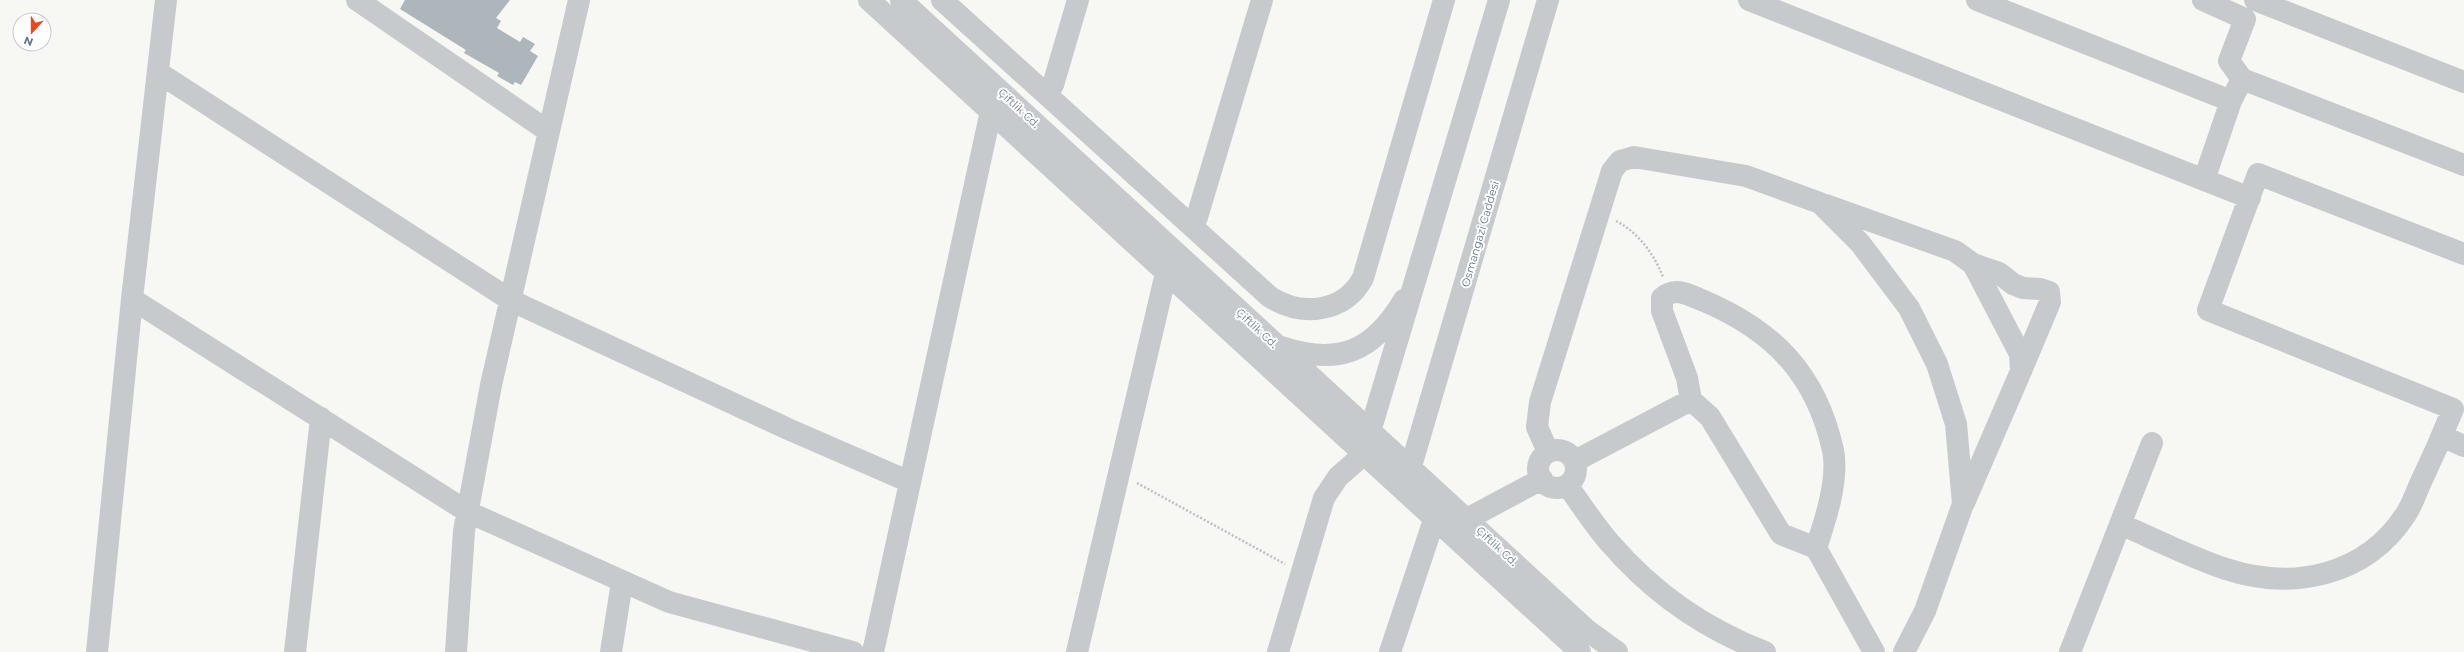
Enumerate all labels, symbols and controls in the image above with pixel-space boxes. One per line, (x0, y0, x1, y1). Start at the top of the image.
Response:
north arrow (12, 12, 52, 52)
text: N (22, 33, 35, 49)
street label: Çiftlik Cd. (995, 85, 1043, 131)
street label: Osmangazi Caddesi (1458, 179, 1502, 289)
street label: Çiftlik Cd. (1233, 305, 1281, 351)
street label: Çiftlik Cd. (1473, 523, 1521, 569)

